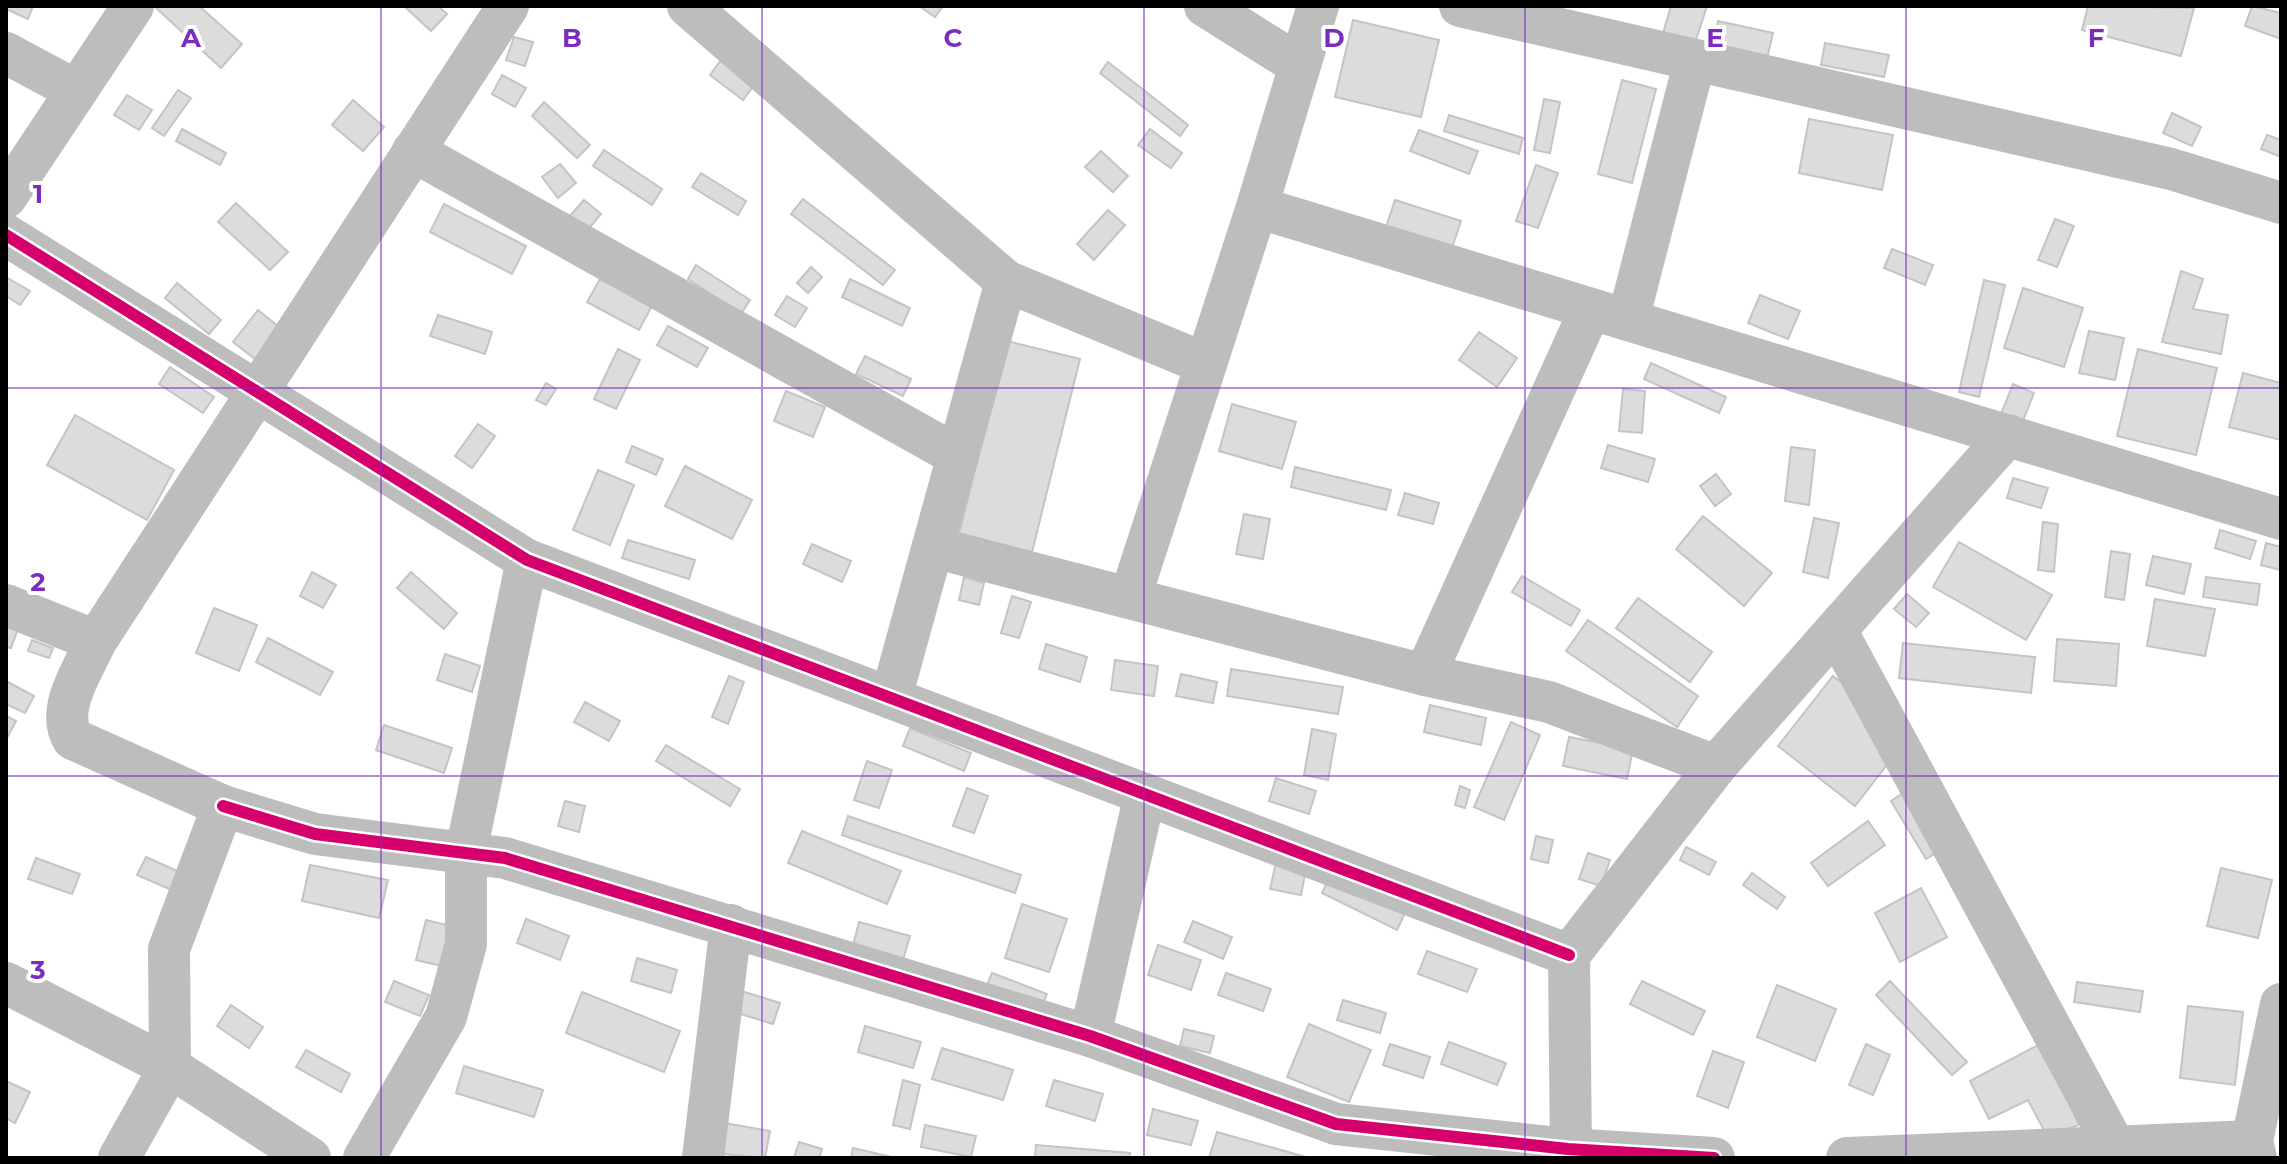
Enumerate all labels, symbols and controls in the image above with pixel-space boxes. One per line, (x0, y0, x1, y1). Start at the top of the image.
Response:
text: A (180, 22, 202, 54)
text: B (562, 22, 582, 54)
text: C (944, 22, 963, 54)
text: D (1323, 22, 1345, 54)
text: E (1706, 22, 1724, 54)
text: F (2088, 22, 2104, 54)
text: 1 (33, 178, 43, 210)
text: 2 (30, 566, 46, 598)
text: 3 (29, 954, 46, 986)

